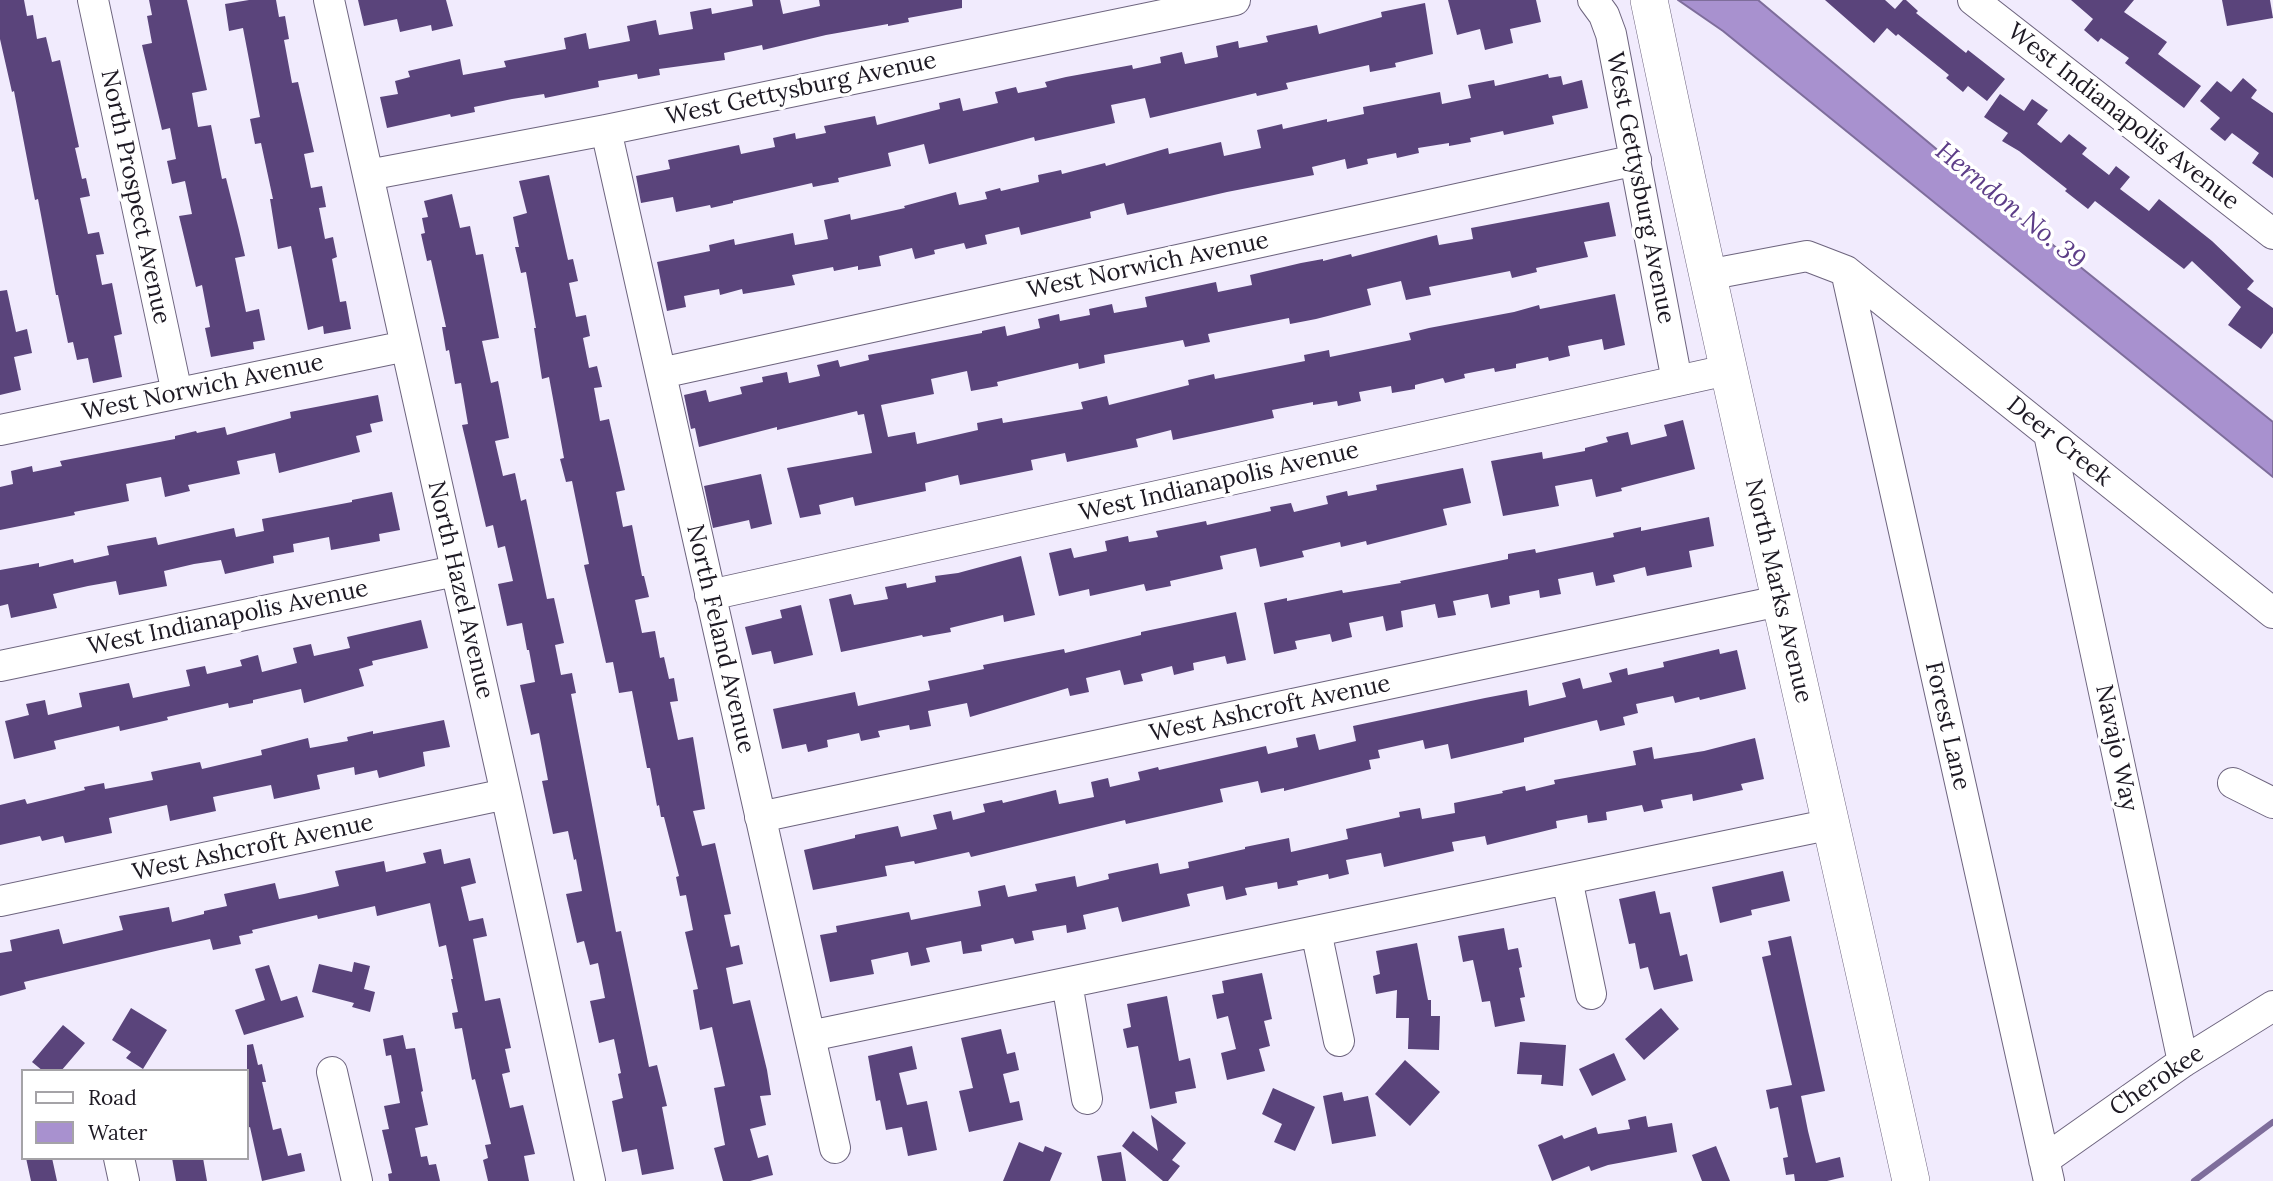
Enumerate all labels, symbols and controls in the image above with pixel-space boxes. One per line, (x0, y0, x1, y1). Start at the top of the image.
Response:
street label: West Indianapolis Avenue (2001, 18, 2245, 216)
street label: West Gettysburg Avenue (663, 46, 939, 132)
street label: West Gettysburg Avenue (1600, 50, 1680, 326)
street label: North Prospect Avenue (94, 67, 176, 327)
water label: Herndon No. 39 (1928, 136, 2092, 276)
street label: West Norwich Avenue (1025, 226, 1271, 306)
street label: West Norwich Avenue (80, 348, 326, 428)
street label: Deer Creek (2001, 391, 2117, 493)
street label: West Indianapolis Avenue (1076, 436, 1362, 528)
street label: North Marks Avenue (1738, 476, 1818, 706)
street label: North Hazel Avenue (421, 478, 499, 702)
street label: North Feland Avenue (680, 522, 760, 756)
street label: West Indianapolis Avenue (85, 574, 371, 662)
street label: Forest Lane (1918, 659, 1976, 793)
street label: West Ashcroft Avenue (1147, 669, 1393, 749)
street label: Navajo Way (2089, 682, 2143, 814)
street label: West Ashcroft Avenue (130, 808, 376, 888)
street label: Cherokee (2105, 1039, 2209, 1123)
legend (21, 1069, 248, 1160)
text: Road (88, 1084, 137, 1111)
text: Water (88, 1119, 147, 1146)

